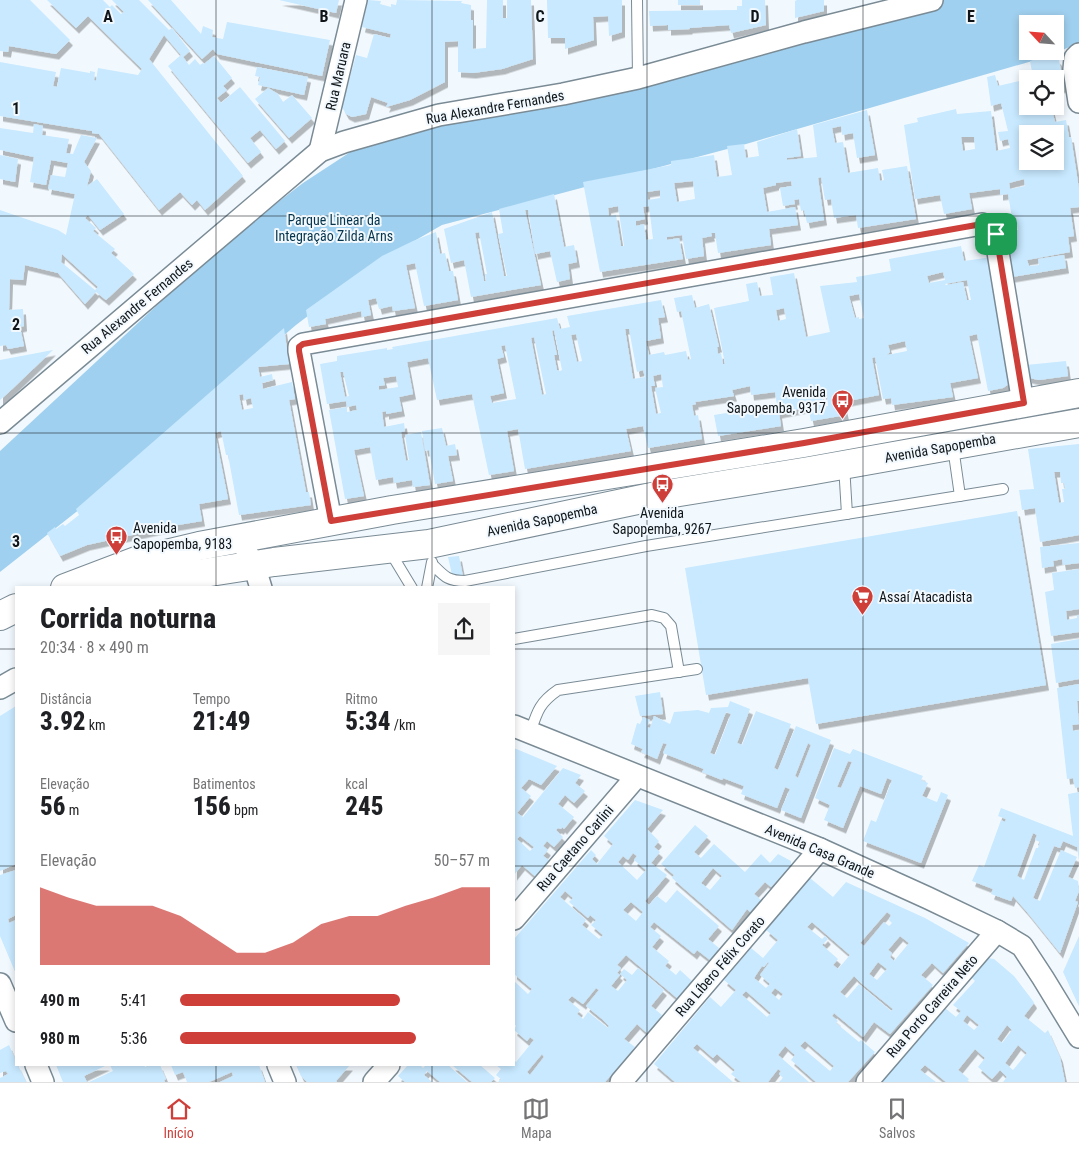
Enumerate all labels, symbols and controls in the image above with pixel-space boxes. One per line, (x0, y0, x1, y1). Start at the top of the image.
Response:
text: A (103, 7, 113, 26)
text: B (320, 7, 329, 26)
text: C (535, 7, 545, 26)
text: D (750, 7, 760, 26)
text: E (967, 7, 975, 26)
north arrow (1019, 15, 1064, 60)
map controls (1019, 15, 1064, 170)
street label: Rua Maruara (322, 40, 354, 112)
button: locate (1019, 70, 1064, 115)
street label: Rua Alexandre Fernandes (425, 87, 565, 127)
text: 1 (12, 99, 20, 118)
button: layers (1019, 125, 1064, 170)
park label: Parque Linear da Integração Zilda Arns (275, 212, 393, 244)
pin (975, 213, 1017, 255)
icon: arrive (982, 220, 1010, 248)
street label: Rua Alexandre Fernandes (78, 255, 196, 357)
text: 2 (12, 315, 20, 334)
place label: Avenida Sapopemba, 9317 (727, 384, 826, 416)
bus stop icon: Avenida Sapopemba, 9317 (830, 388, 854, 419)
street label: Avenida Sapopemba (883, 430, 997, 466)
bus stop icon: Avenida Sapopemba, 9267 (650, 473, 674, 504)
street label: Avenida Sapopemba (485, 500, 599, 540)
place label: Avenida Sapopemba, 9267 (612, 505, 712, 537)
place label: Avenida Sapopemba, 9183 (133, 520, 232, 552)
bus stop icon: Avenida Sapopemba, 9183 (105, 524, 129, 555)
text: 3 (12, 532, 20, 551)
supermarket icon: Assaí Atacadista (851, 585, 875, 616)
place label: Assaí Atacadista (879, 589, 972, 605)
text: Corrida noturna (40, 602, 216, 635)
button: share (438, 603, 490, 655)
text: 20:34 · 8 × 490 m (40, 638, 149, 657)
text: Distância (40, 691, 92, 707)
text: Tempo (193, 691, 230, 707)
text: Ritmo (345, 691, 378, 707)
text: 3.92 (40, 707, 86, 736)
text: 21:49 (193, 707, 251, 736)
text: 5:34 (345, 707, 391, 736)
text: km (86, 717, 106, 733)
text: /km (391, 717, 416, 733)
text: Elevação (40, 776, 89, 792)
text: Batimentos (193, 776, 256, 792)
text: kcal (345, 776, 368, 792)
text: 56 (40, 792, 65, 821)
text: 156 (193, 792, 231, 821)
text: 245 (345, 792, 383, 821)
text: m (65, 802, 79, 818)
text: bpm (231, 802, 258, 818)
street label: Rua Caetano Carlini (533, 802, 617, 894)
street label: Avenida Casa Grande (763, 821, 877, 881)
text: Elevação (40, 851, 97, 870)
text: 50–57 m (434, 851, 490, 870)
street label: Rua Líbero Félix Corato (672, 913, 768, 1019)
street label: Rua Porto Carreira Neto (883, 951, 981, 1061)
text: 490 m (40, 991, 80, 1010)
text: 5:41 (120, 991, 147, 1010)
text: 980 m (40, 1029, 80, 1048)
text: 5:36 (120, 1029, 147, 1048)
tab: Início (164, 1095, 194, 1141)
tab: Mapa (521, 1095, 552, 1141)
tab: Salvos (879, 1095, 915, 1141)

